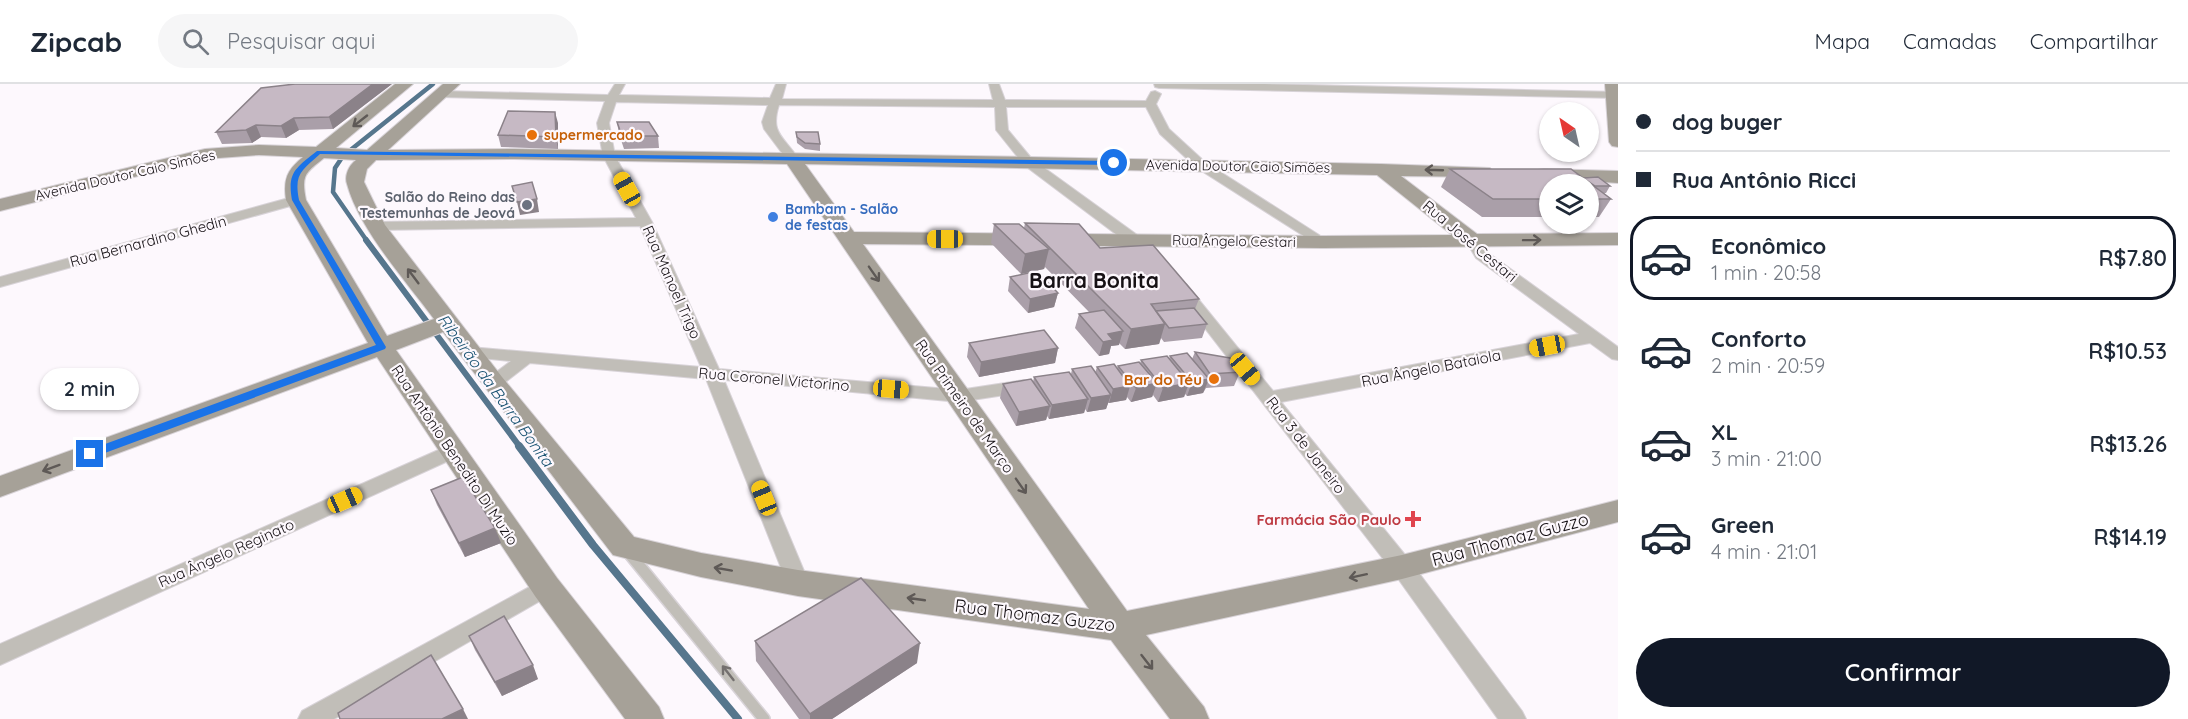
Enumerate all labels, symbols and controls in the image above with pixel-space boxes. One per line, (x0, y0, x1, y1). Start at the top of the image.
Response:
search box (158, 14, 578, 68)
text: Zipcab (30, 24, 122, 59)
icon: search (179, 25, 212, 58)
text: Pesquisar aqui (227, 27, 375, 55)
text: Mapa (1815, 28, 1870, 54)
text: Camadas (1903, 28, 1997, 54)
text: Compartilhar (2030, 28, 2158, 54)
north arrow (1539, 102, 1599, 162)
map controls (1539, 102, 1599, 234)
text: dog buger (1672, 108, 1782, 136)
one-way arrow (352, 114, 368, 127)
place label: supermercado (544, 126, 643, 144)
marker: supermercado (525, 128, 539, 142)
street label: Avenida Doutor Caio Simões (33, 146, 217, 204)
route start (1100, 149, 1127, 176)
street label: Avenida Doutor Caio Simões (1146, 155, 1330, 177)
one-way arrow (1424, 165, 1444, 176)
text: Rua Antônio Ricci (1672, 166, 1856, 194)
car (610, 169, 644, 209)
button: layers (1539, 174, 1599, 234)
place label: Salão do Reino das Testemunhas de Jeová (360, 188, 515, 222)
street label: Rua José Cestari (1419, 196, 1521, 286)
marker: Salão do Reino das Testemunhas de Jeová (520, 198, 534, 212)
place label: Bambam - Salão de festas (785, 200, 898, 234)
marker: Bambam - Salão de festas (766, 210, 780, 224)
street label: Rua Bernardino Ghedin (68, 211, 228, 271)
street label: Rua Manoel Trigo (638, 222, 706, 342)
car (927, 230, 963, 248)
street label: Rua Ângelo Cestari (1172, 231, 1296, 251)
icon: car (1639, 231, 1693, 285)
text: Econômico (1711, 232, 1826, 260)
one-way arrow (1521, 234, 1541, 246)
text: R$7.80 (2098, 244, 2167, 272)
text: 1 min · 20:58 (1711, 260, 1821, 285)
one-way arrow (868, 266, 880, 282)
district label: Barra Bonita (1029, 267, 1159, 293)
one-way arrow (407, 268, 419, 284)
water label: Ribeirão da Barra Bonita (434, 310, 559, 471)
icon: car (1639, 324, 1693, 378)
text: Conforto (1711, 325, 1806, 353)
car (1528, 334, 1566, 358)
street label: Rua Primeiro de Março (912, 335, 1018, 477)
text: R$10.53 (2088, 337, 2167, 365)
street label: Rua Ângelo Bataiola (1360, 345, 1502, 391)
car (1227, 349, 1263, 389)
text: 2 min · 20:59 (1711, 353, 1825, 378)
street label: Rua Antônio Benedito Di Muzio (387, 361, 523, 549)
street label: Rua Coronel Victorino (698, 363, 850, 395)
callout: 2 min (40, 367, 140, 409)
place label: Bar do Téu (1124, 370, 1202, 389)
marker: Bar do Téu (1207, 372, 1221, 386)
text: 2 min (64, 376, 115, 401)
car (872, 378, 910, 400)
street label: Rua 3 de Janeiro (1262, 393, 1350, 497)
icon: car (1639, 417, 1693, 471)
text: XL (1711, 418, 1738, 446)
text: R$13.26 (2090, 430, 2167, 458)
route end (76, 440, 103, 467)
text: 3 min · 21:00 (1711, 446, 1822, 471)
one-way arrow (42, 464, 61, 475)
car (749, 478, 779, 518)
one-way arrow (1015, 478, 1027, 494)
car (325, 484, 365, 516)
street label: Rua Thomaz Guzzo (1429, 507, 1591, 571)
place label: Farmácia São Paulo (1256, 510, 1401, 529)
icon: car (1639, 510, 1693, 564)
text: Green (1711, 511, 1774, 539)
marker: Farmácia São Paulo (1406, 512, 1420, 526)
street label: Rua Ângelo Reginato (155, 514, 297, 592)
text: R$14.19 (2094, 523, 2167, 551)
text: 4 min · 21:01 (1711, 539, 1817, 564)
one-way arrow (714, 563, 734, 574)
one-way arrow (1348, 571, 1367, 583)
one-way arrow (907, 593, 927, 604)
street label: Rua Thomaz Guzzo (953, 594, 1117, 636)
button: Confirmar (1636, 638, 2170, 707)
one-way arrow (1140, 654, 1153, 670)
one-way arrow (721, 665, 734, 681)

